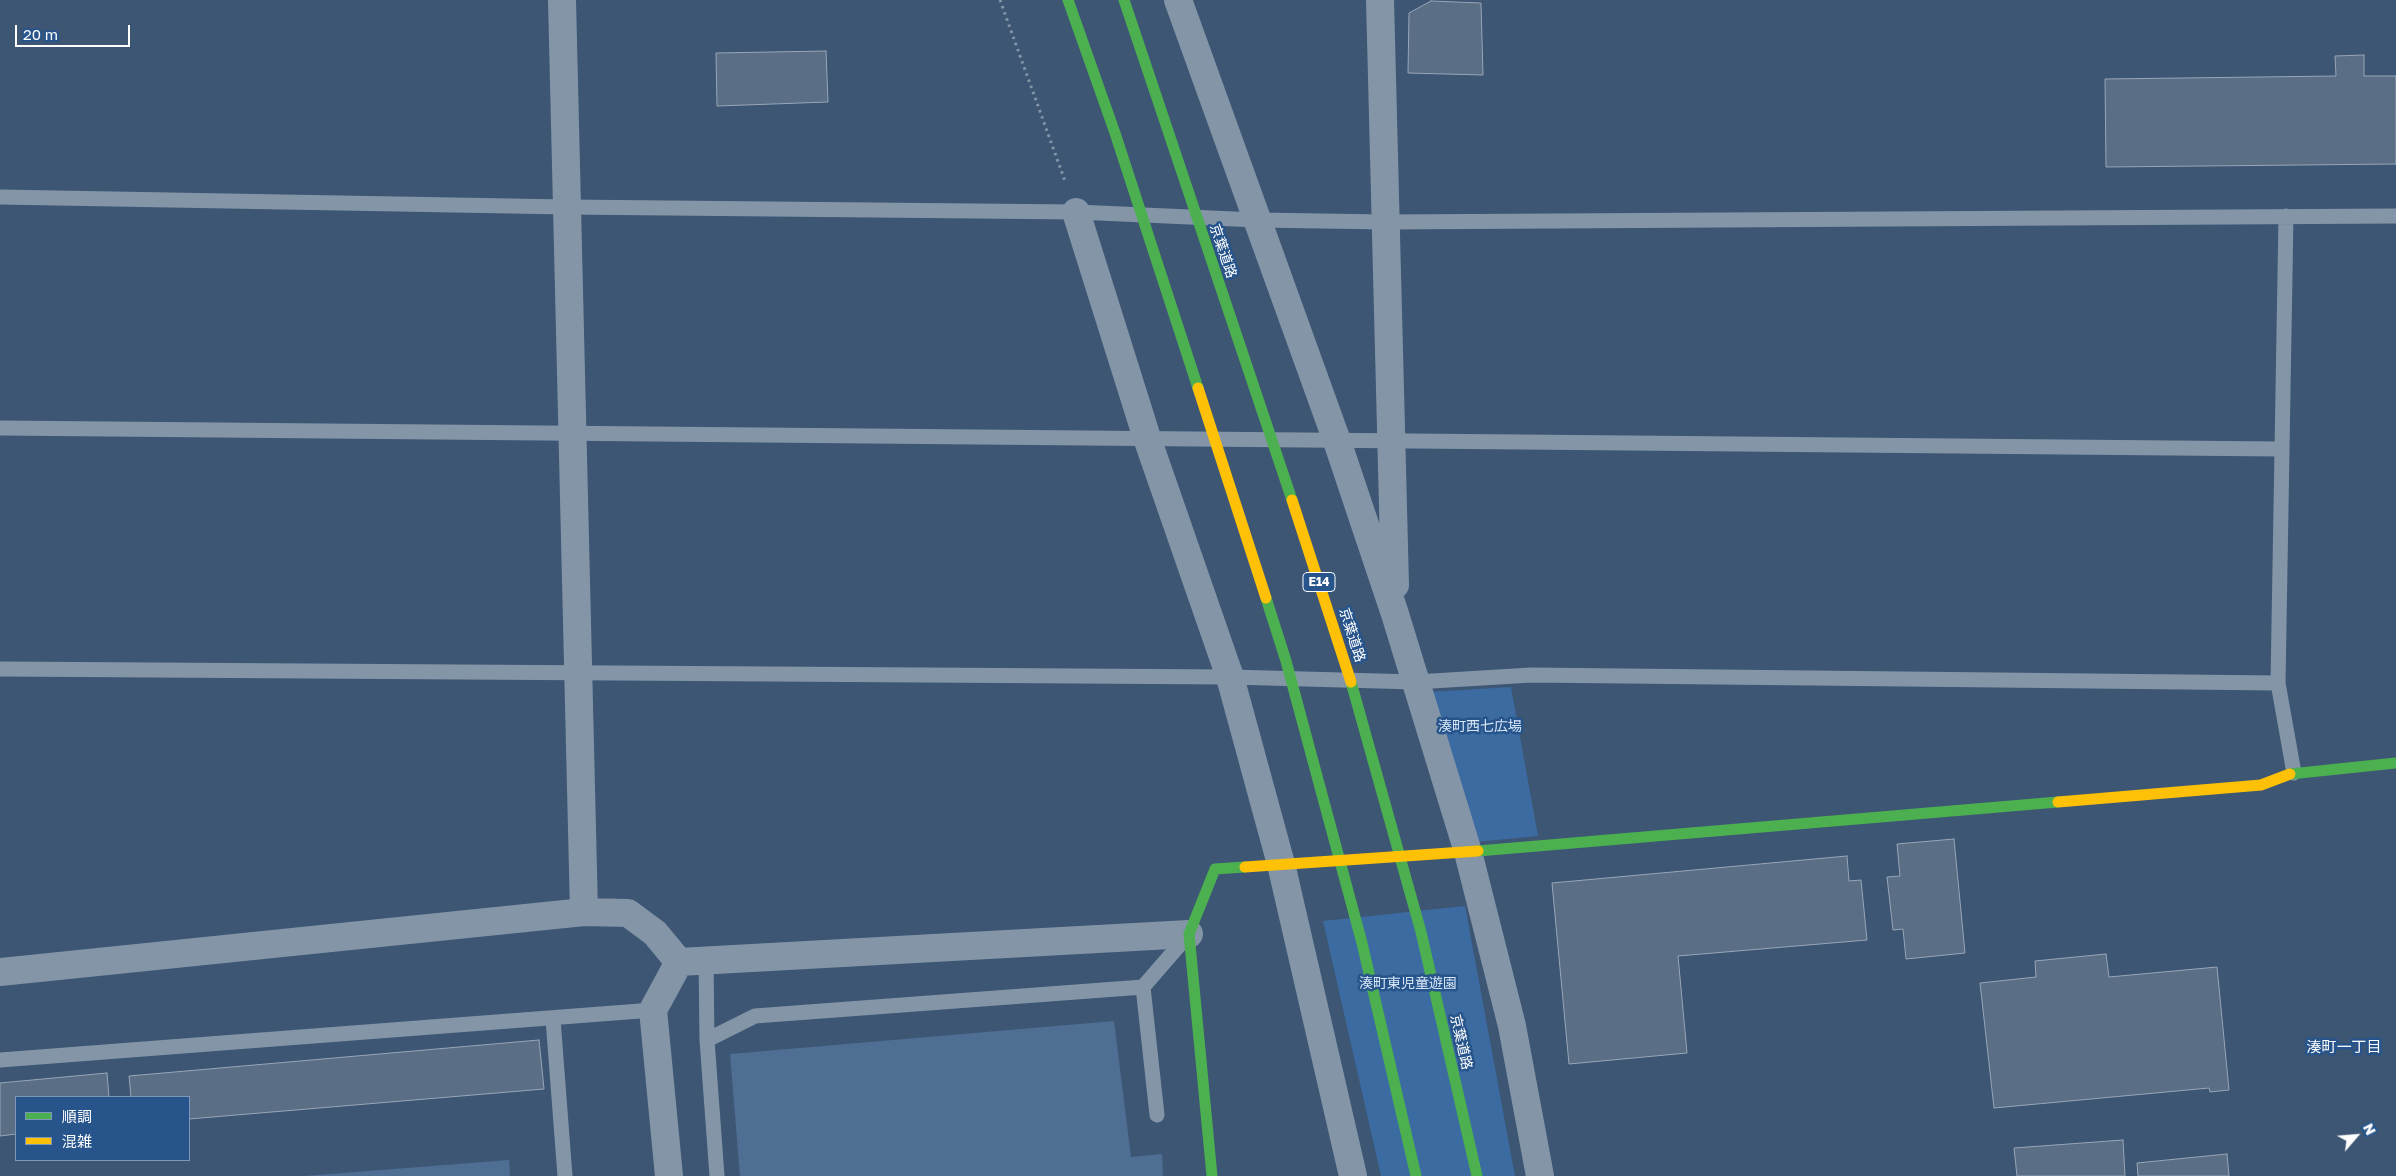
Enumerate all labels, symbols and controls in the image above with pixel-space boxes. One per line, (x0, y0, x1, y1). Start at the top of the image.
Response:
scale bar (18, 15, 132, 47)
text: 20 m (23, 25, 58, 43)
street label: 京葉道路 (1206, 222, 1240, 280)
road number: E14 (1303, 572, 1335, 592)
street label: 京葉道路 (1335, 606, 1369, 664)
park label: 湊町西七広場 (1438, 719, 1522, 735)
park label: 湊町東児童遊園 (1359, 976, 1457, 992)
street label: 京葉道路 (1447, 1013, 1475, 1071)
district label: 湊町一丁目 (2307, 1038, 2381, 1056)
legend (15, 1096, 190, 1161)
text: 順調 (62, 1107, 92, 1125)
north arrow (2331, 1111, 2381, 1161)
text: N (2360, 1120, 2380, 1138)
text: 混雑 (62, 1132, 92, 1150)

